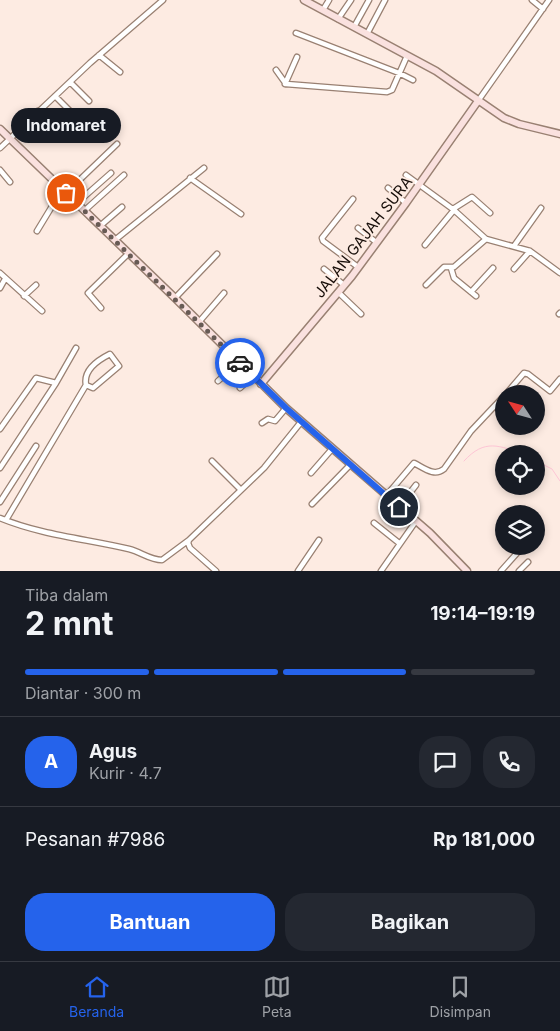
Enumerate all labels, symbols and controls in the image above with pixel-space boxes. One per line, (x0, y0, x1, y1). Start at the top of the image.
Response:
callout: Indomaret (11, 108, 121, 143)
text: Indomaret (26, 115, 106, 135)
pin (45, 172, 87, 214)
street label: JALAN GAJAH SURA (310, 172, 416, 302)
icon: bag (52, 179, 80, 207)
courier (215, 338, 265, 388)
icon: car (226, 349, 254, 377)
north arrow (495, 385, 545, 435)
map controls (495, 385, 545, 555)
button: locate (495, 445, 545, 495)
pin (378, 486, 420, 528)
icon: home (385, 493, 413, 521)
button: layers (495, 505, 545, 555)
text: Tiba dalam (25, 585, 108, 605)
text: 19:14–19:19 (430, 602, 535, 625)
text: 2 mnt (25, 604, 114, 643)
text: Diantar · 300 m (25, 683, 141, 703)
button: chat (419, 736, 471, 788)
button: phone (483, 736, 535, 788)
text: Agus (89, 740, 137, 763)
text: A (44, 750, 58, 773)
text: Kurir · 4.7 (89, 763, 162, 783)
text: Pesanan #7986 (25, 828, 165, 851)
text: Rp 181,000 (433, 828, 535, 851)
button: Bantuan (25, 893, 275, 951)
button: Bagikan (285, 893, 535, 951)
tab: Beranda (69, 973, 124, 1020)
tab: Peta (262, 973, 292, 1020)
tab: Disimpan (430, 973, 491, 1020)

